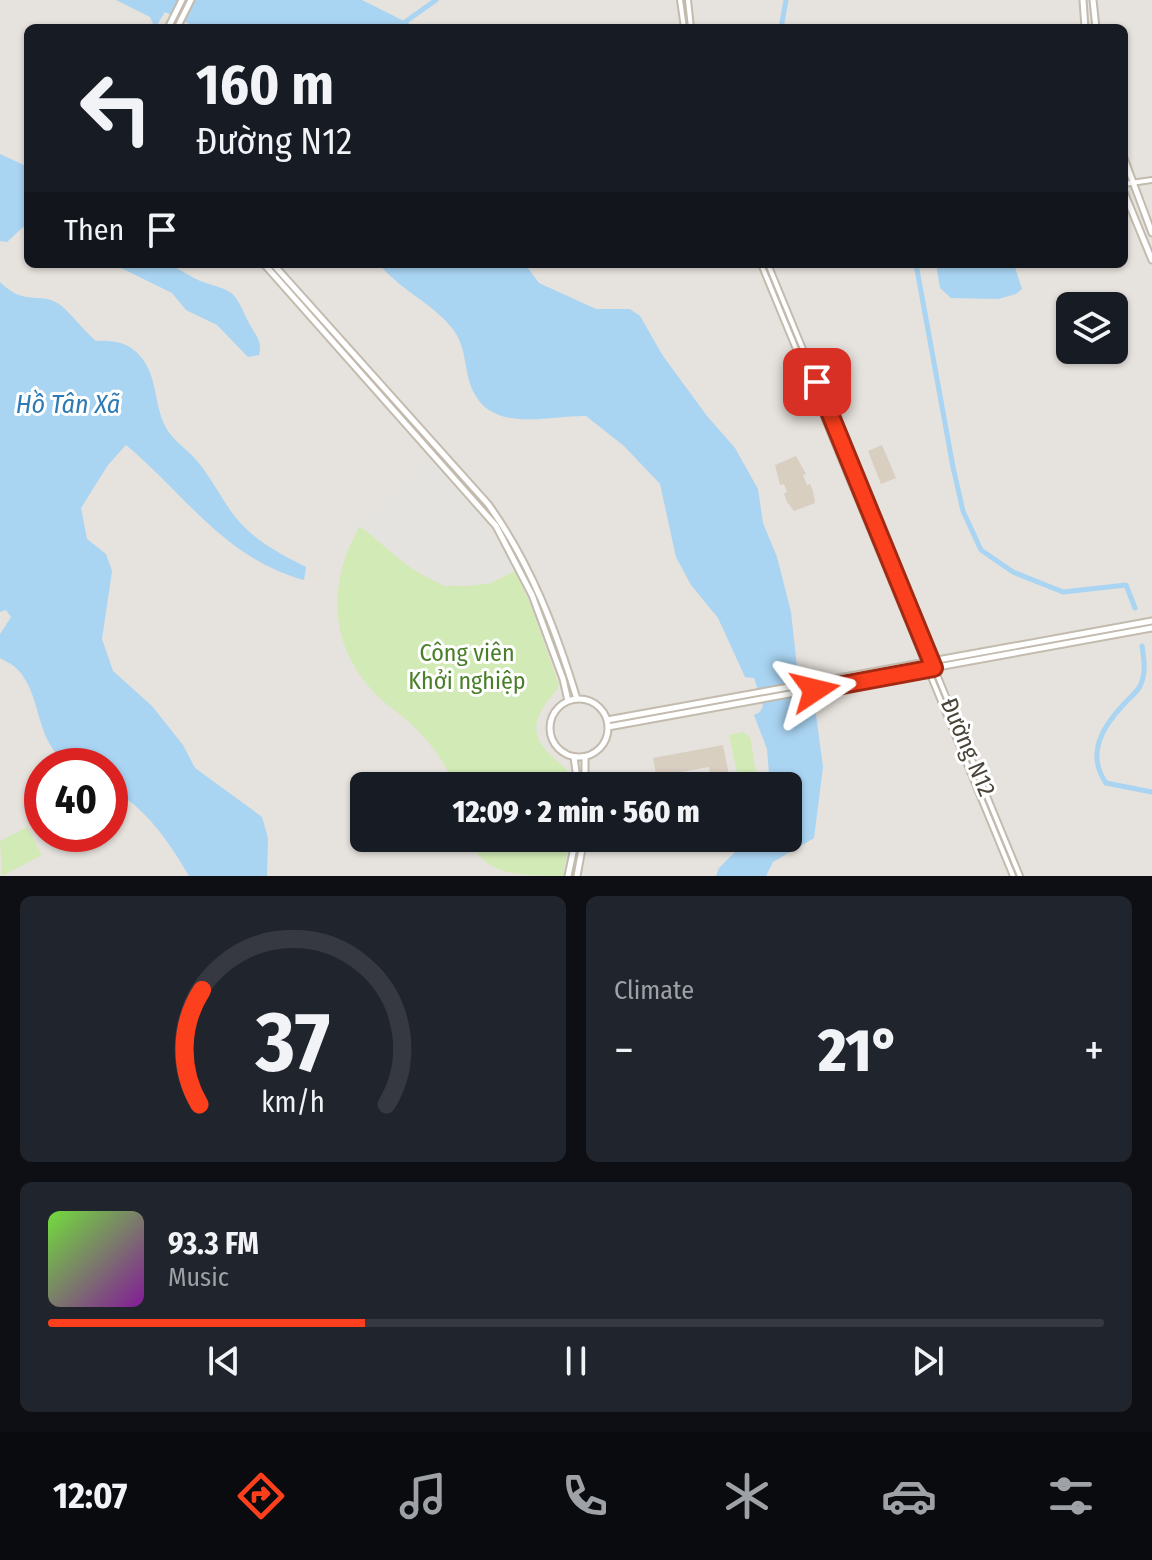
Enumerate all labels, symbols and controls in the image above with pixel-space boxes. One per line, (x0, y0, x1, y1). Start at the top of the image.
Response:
text: 160 m (196, 52, 334, 119)
icon: left (64, 56, 168, 160)
text: Đường N12 (196, 120, 352, 164)
icon: arrive (140, 208, 184, 252)
text: Then (64, 212, 124, 248)
map controls (1056, 292, 1128, 364)
button: layers (1056, 292, 1128, 364)
pin (783, 348, 851, 416)
icon: arrive (795, 360, 839, 404)
water label: Hồ Tân Xã (16, 389, 120, 420)
park label: Công viên Khởi nghiệp (408, 639, 526, 695)
position arrow (773, 648, 857, 732)
street label: Đường N12 (935, 694, 1001, 800)
speed limit sign: 40 (24, 748, 128, 852)
text: 12:09 · 2 min · 560 m (453, 794, 699, 830)
text: Climate (614, 975, 694, 1006)
text: 37 (255, 993, 330, 1093)
text: 21° (818, 1015, 900, 1087)
text: − (614, 1024, 634, 1077)
text: + (1084, 1024, 1104, 1077)
text: km/h (261, 1085, 325, 1120)
text: 93.3 FM (168, 1226, 259, 1262)
text: Music (168, 1262, 229, 1293)
icon: previous (202, 1339, 246, 1383)
icon: pause (554, 1339, 598, 1383)
icon: next (906, 1339, 950, 1383)
icon: directions (233, 1468, 289, 1524)
icon: music (395, 1468, 451, 1524)
icon: phone (557, 1468, 613, 1524)
icon: climate (719, 1468, 775, 1524)
icon: car (881, 1468, 937, 1524)
icon: filters (1043, 1468, 1099, 1524)
text: 12:07 (53, 1474, 127, 1518)

